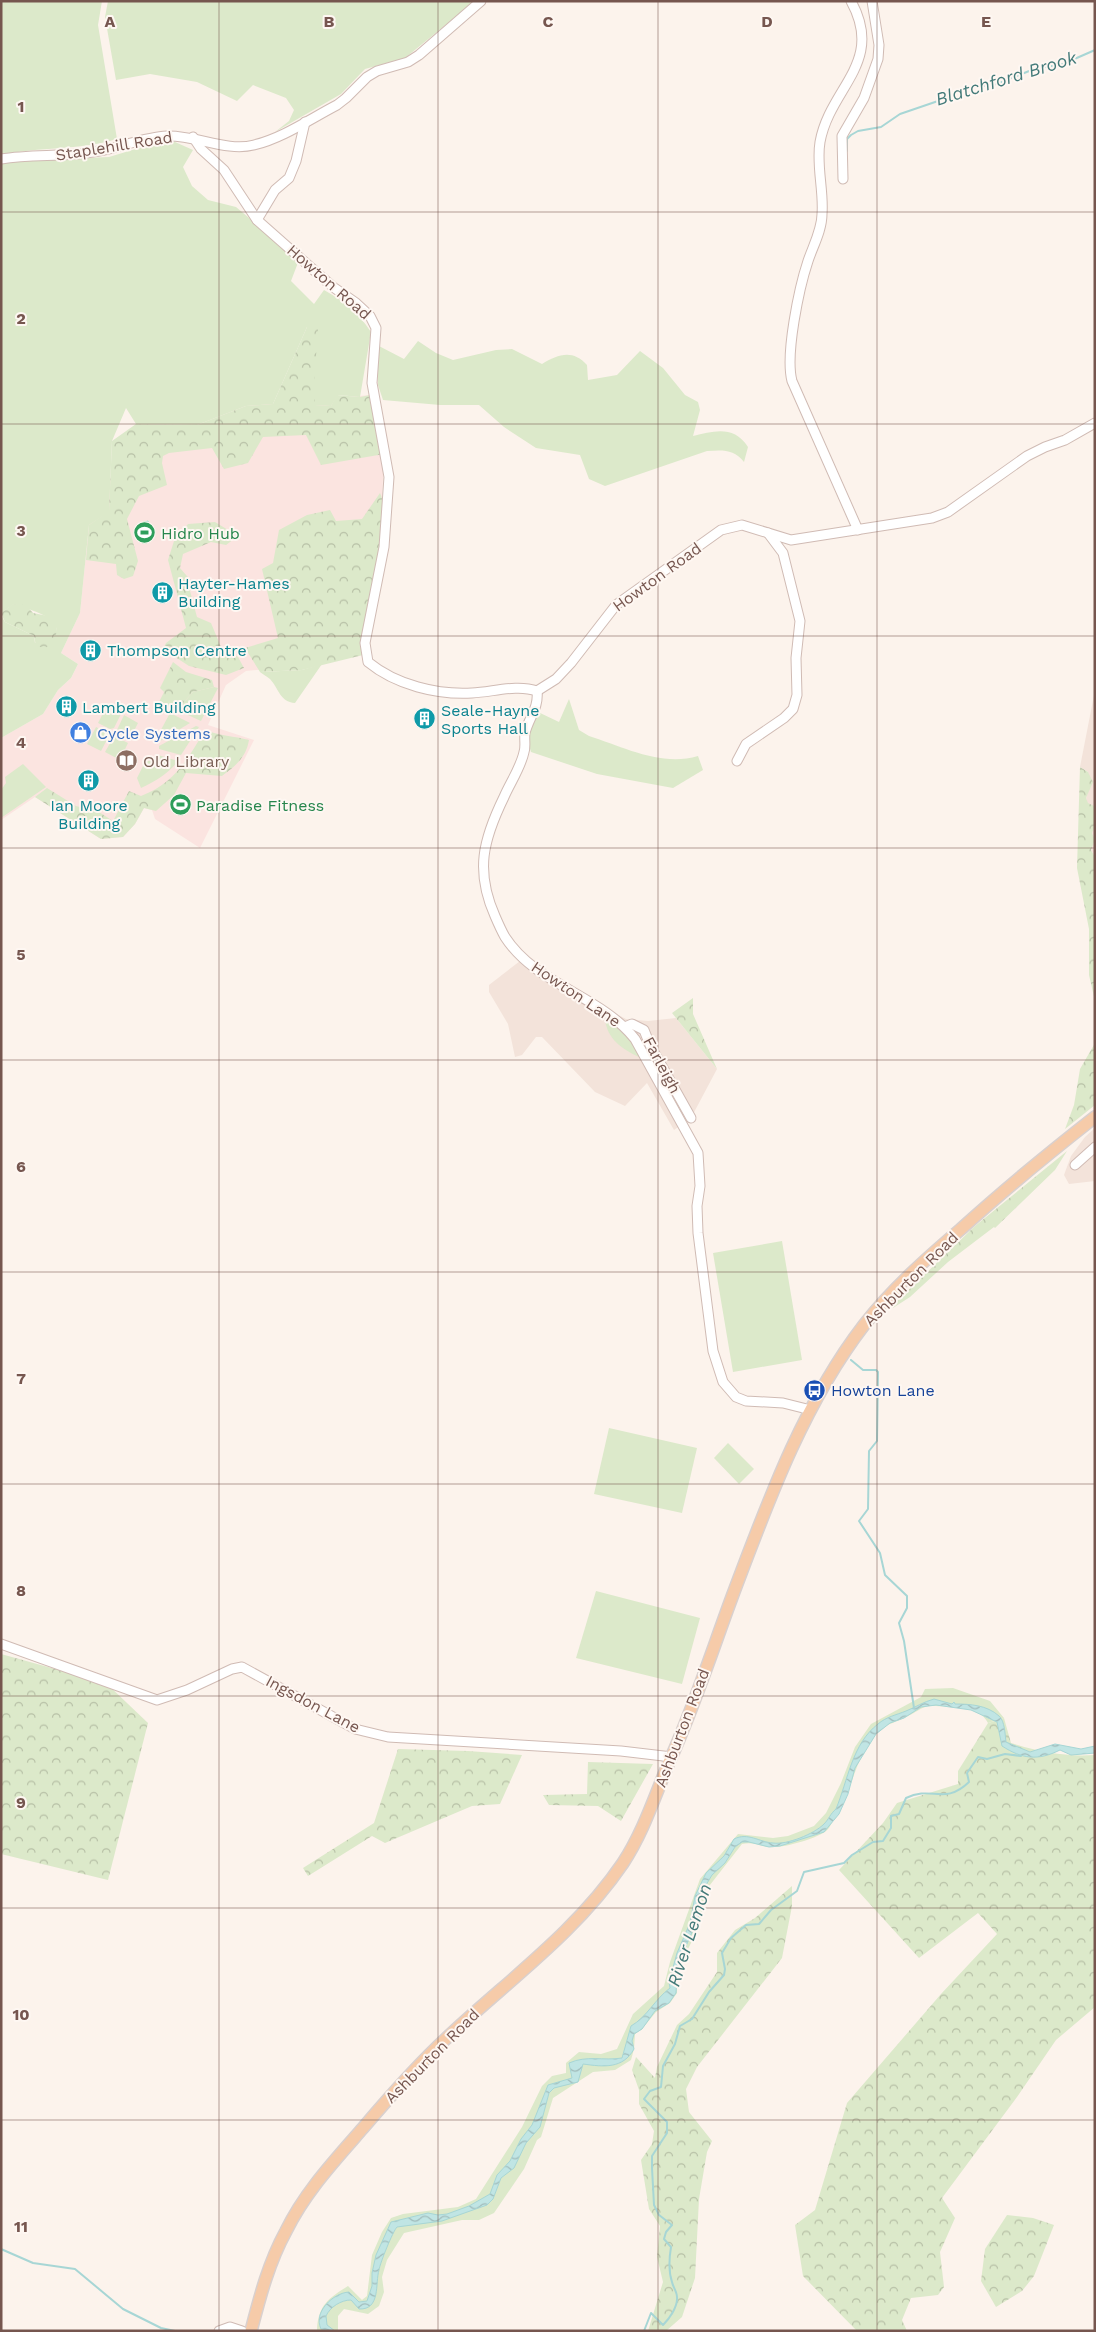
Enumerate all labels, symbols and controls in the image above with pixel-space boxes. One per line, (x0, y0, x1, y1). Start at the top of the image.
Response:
text: A (105, 12, 116, 31)
text: B (324, 12, 335, 31)
text: C (543, 12, 554, 31)
text: D (761, 12, 773, 31)
text: E (981, 12, 991, 31)
water label: Blatchford Brook (933, 46, 1080, 109)
text: 1 (18, 97, 24, 116)
street label: Staplehill Road (54, 127, 174, 165)
street label: Howton Road (283, 240, 375, 324)
text: 2 (16, 309, 26, 328)
text: 3 (16, 521, 26, 540)
sports icon: Hidro Hub (133, 521, 157, 545)
place label: Hidro Hub (161, 524, 240, 543)
street label: Howton Road (609, 538, 705, 616)
place label: Hayter-Hames Building (178, 574, 290, 611)
building icon: Hayter-Hames Building (150, 580, 174, 604)
building icon: Thompson Centre (79, 638, 103, 662)
place label: Thompson Centre (107, 641, 247, 660)
building icon: Lambert Building (54, 695, 78, 719)
place label: Lambert Building (82, 698, 216, 717)
place label: Seale-Hayne Sports Hall (441, 701, 539, 738)
building icon: Seale-Hayne Sports Hall (413, 707, 437, 731)
shop icon: Cycle Systems (69, 721, 93, 745)
place label: Cycle Systems (97, 724, 211, 743)
text: 4 (16, 733, 26, 752)
library icon: Old Library (115, 749, 139, 773)
place label: Old Library (143, 752, 230, 771)
building icon: Ian Moore Building (77, 769, 101, 793)
sports icon: Paradise Fitness (168, 793, 192, 817)
place label: Ian Moore Building (50, 796, 128, 833)
place label: Paradise Fitness (196, 796, 324, 815)
text: 5 (16, 945, 26, 964)
street label: Howton Lane (528, 957, 624, 1031)
street label: Farleigh (639, 1033, 685, 1097)
text: 6 (16, 1157, 26, 1176)
street label: Ashburton Road (860, 1228, 962, 1330)
text: 7 (16, 1369, 26, 1388)
bus stop icon: Howton Lane (803, 1378, 827, 1402)
place label: Howton Lane (831, 1381, 935, 1400)
text: 8 (16, 1581, 26, 1600)
street label: Ashburton Road (651, 1666, 713, 1790)
street label: Ingsdon Lane (263, 1671, 363, 1737)
text: 9 (16, 1793, 26, 1812)
water label: River Lemon (662, 1881, 716, 1989)
text: 10 (12, 2005, 30, 2024)
street label: Ashburton Road (381, 2005, 483, 2107)
text: 11 (14, 2217, 28, 2236)

